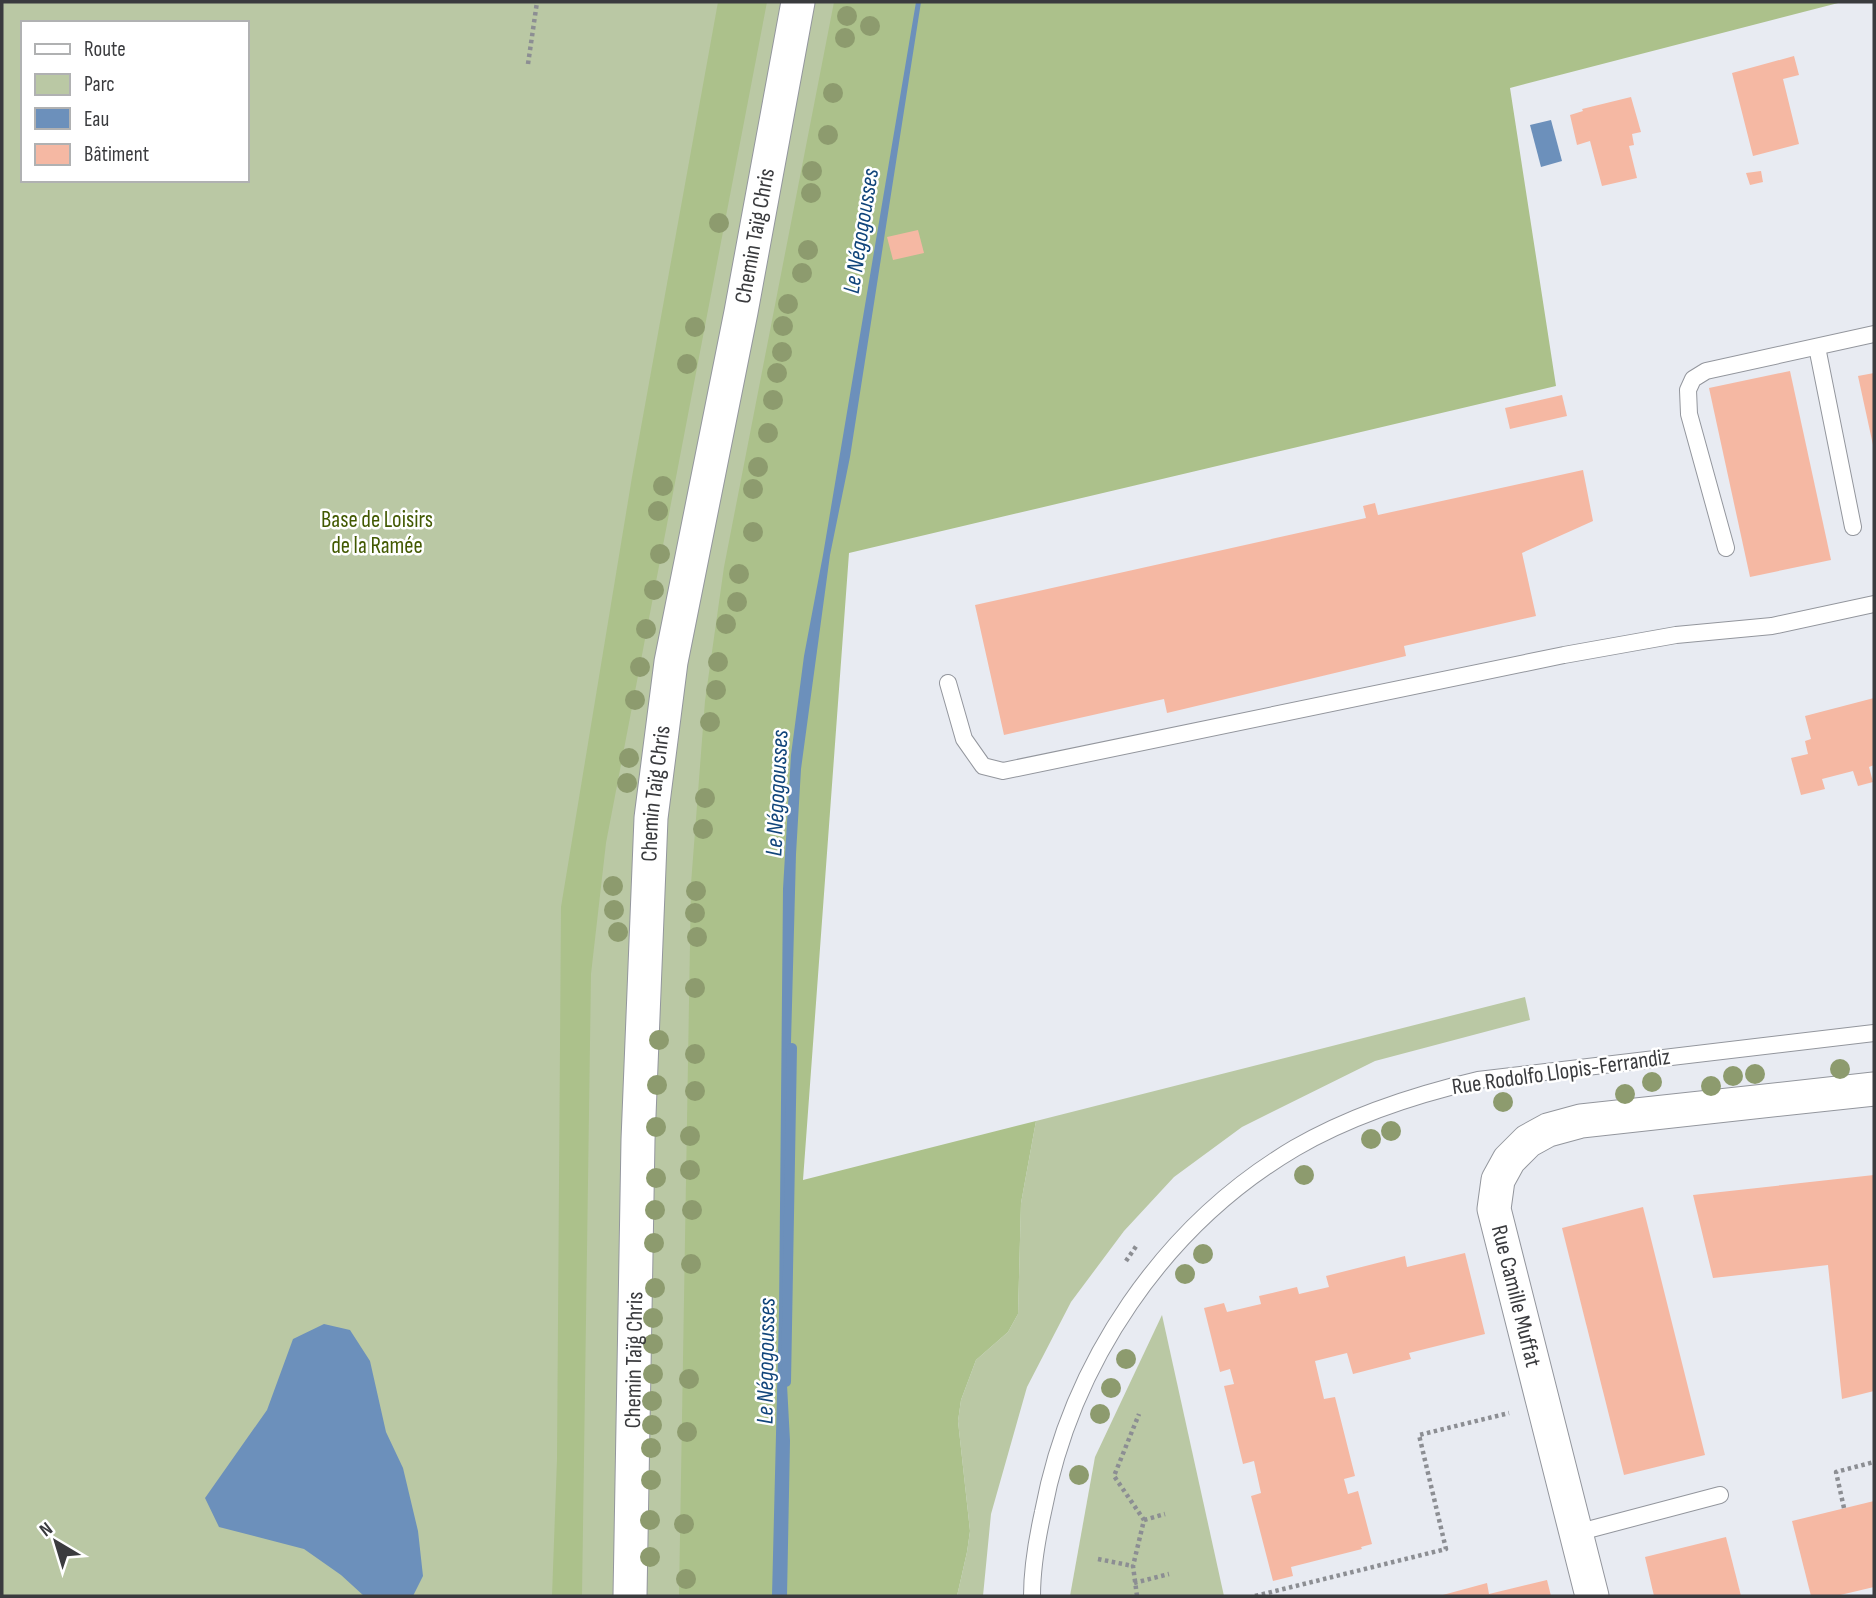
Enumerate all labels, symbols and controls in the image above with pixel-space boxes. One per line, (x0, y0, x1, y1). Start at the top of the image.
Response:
legend (21, 21, 248, 182)
text: Route (84, 37, 126, 62)
text: Parc (84, 72, 115, 97)
text: Eau (84, 107, 109, 132)
text: Bâtiment (84, 142, 149, 167)
street label: Chemin Taïg Chris (729, 166, 781, 306)
water label: Le Négogousses (837, 166, 885, 296)
park label: Base de Loisirs de la Ramée (321, 506, 433, 560)
street label: Chemin Taïg Chris (635, 724, 677, 862)
water label: Le Négogousses (759, 729, 795, 857)
street label: Rue Rodolfo Llopis-Ferrandiz (1450, 1043, 1672, 1101)
street label: Rue Camille Muffat (1485, 1222, 1547, 1370)
street label: Chemin Taïg Chris (619, 1291, 649, 1429)
water label: Le Négogousses (750, 1297, 782, 1424)
north arrow (21, 1507, 91, 1577)
text: N (35, 1518, 58, 1542)

